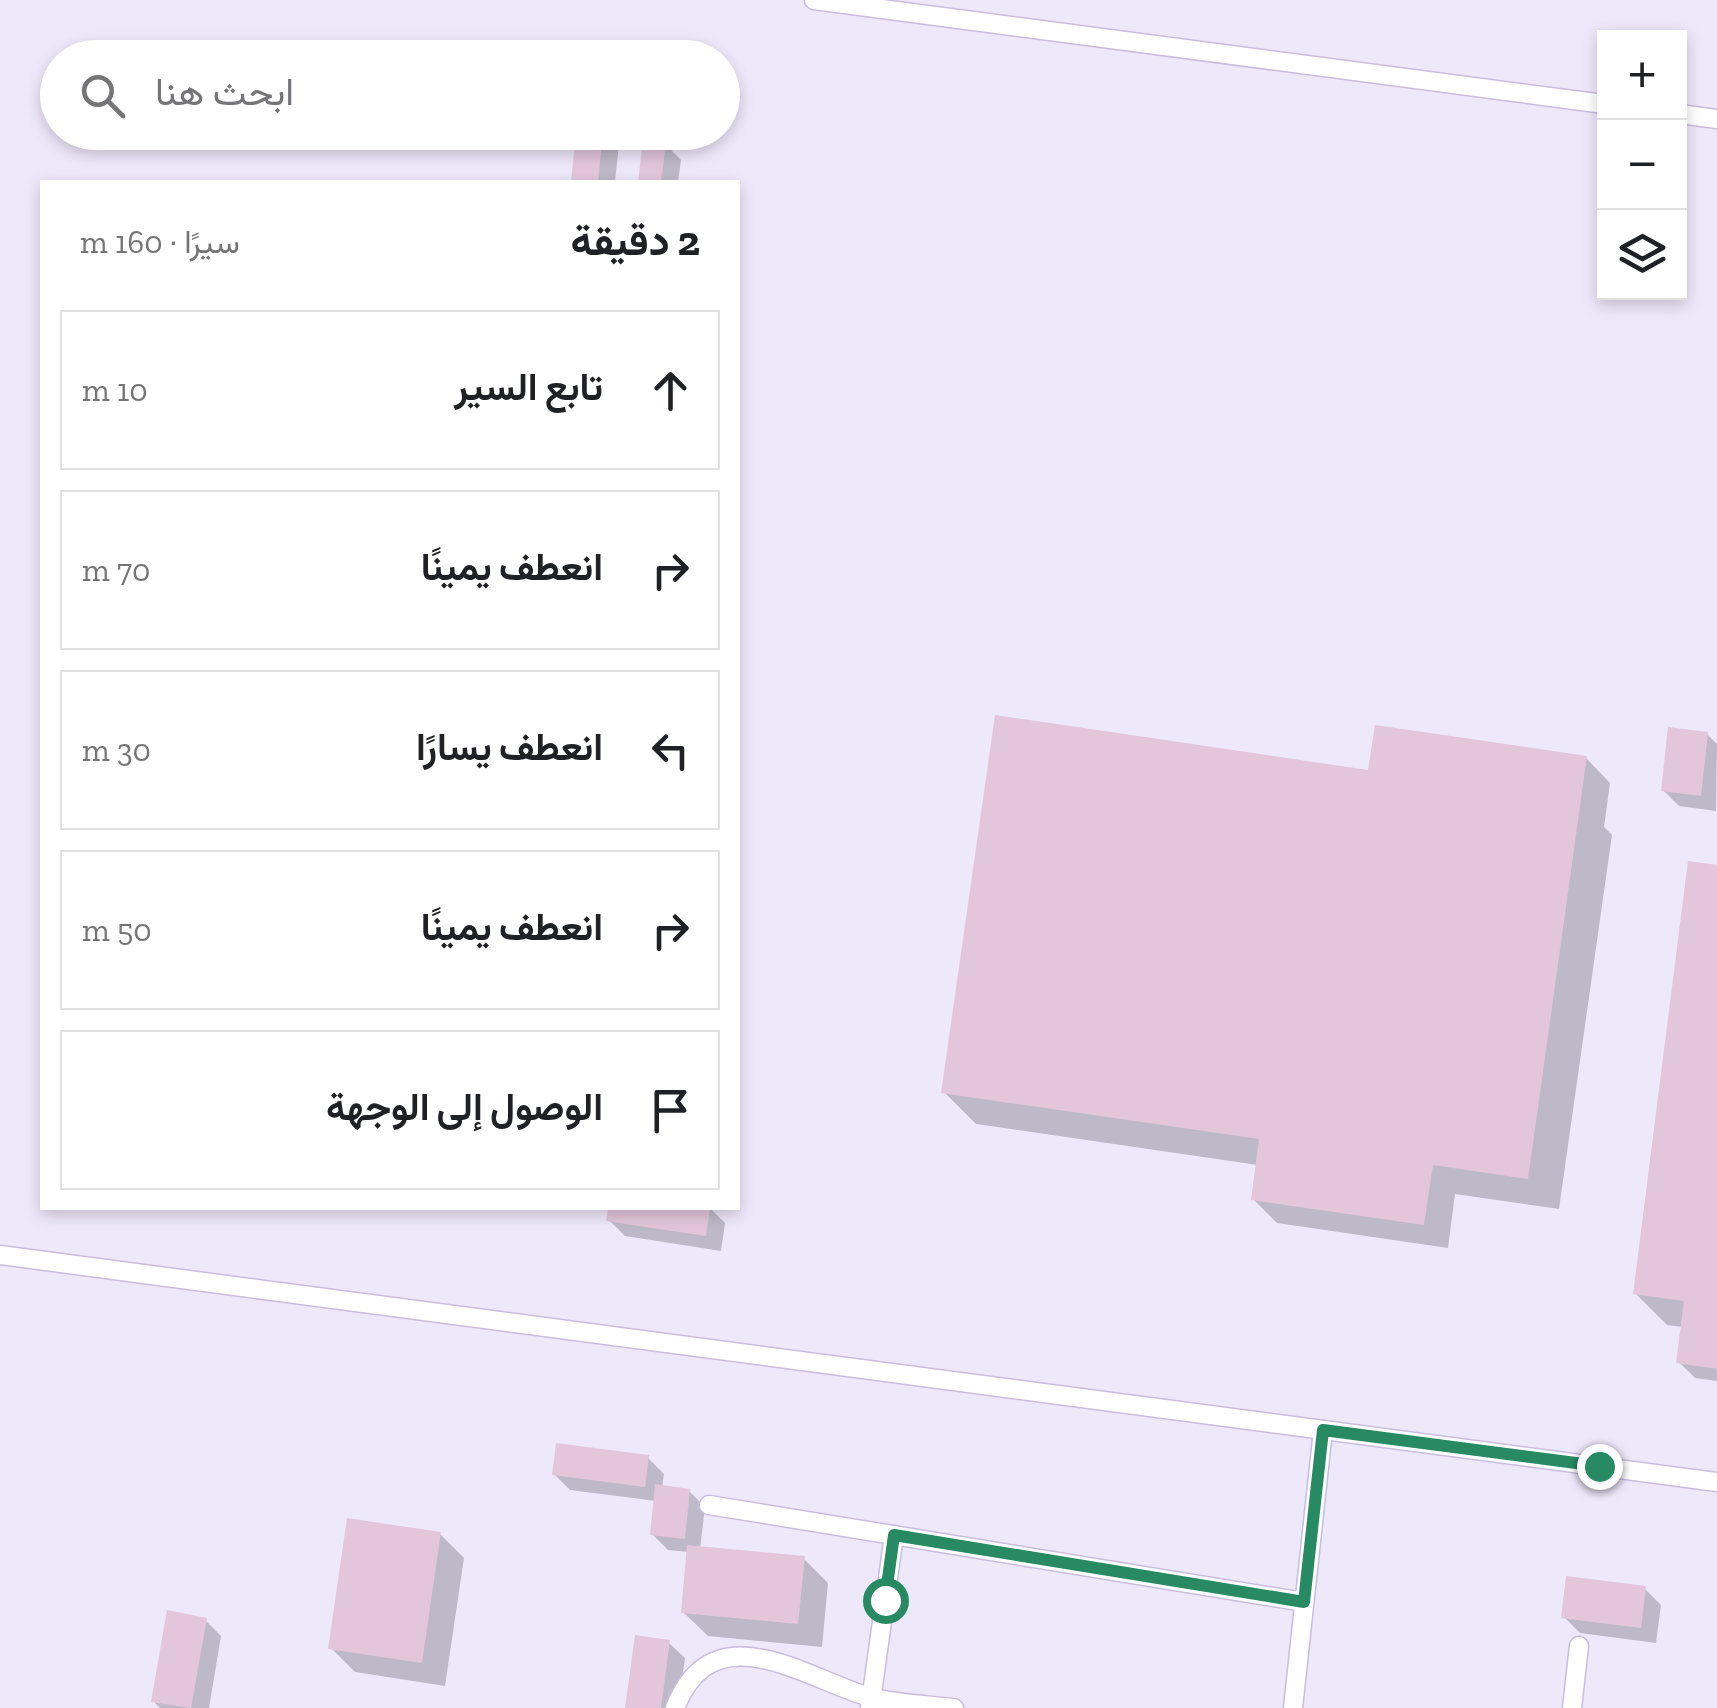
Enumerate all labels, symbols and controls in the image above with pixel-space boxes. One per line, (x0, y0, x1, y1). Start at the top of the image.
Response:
map controls (1597, 30, 1687, 300)
button: + (1597, 30, 1687, 120)
search box (40, 40, 740, 150)
icon: search (75, 68, 130, 123)
text: ابحث هنا (155, 69, 294, 115)
button: − (1597, 120, 1687, 210)
button: layers (1597, 210, 1687, 300)
text: 2 دقيقة (571, 215, 700, 266)
text: سيرًا · 160 m (80, 223, 240, 261)
icon: ahead (643, 363, 698, 418)
text: تابع السير (454, 364, 603, 410)
text: 10 m (82, 371, 148, 409)
icon: right (643, 543, 698, 598)
text: انعطف يمينًا (421, 544, 603, 590)
text: 70 m (82, 551, 150, 589)
icon: left (643, 723, 698, 778)
text: انعطف يسارًا (416, 724, 603, 770)
text: 30 m (82, 731, 151, 769)
icon: right (643, 903, 698, 958)
text: انعطف يمينًا (421, 904, 603, 950)
text: 50 m (82, 911, 152, 949)
icon: arrive (643, 1083, 698, 1138)
text: الوصول إلى الوجهة (326, 1084, 603, 1130)
route end (1577, 1444, 1623, 1490)
route start (863, 1578, 909, 1624)

